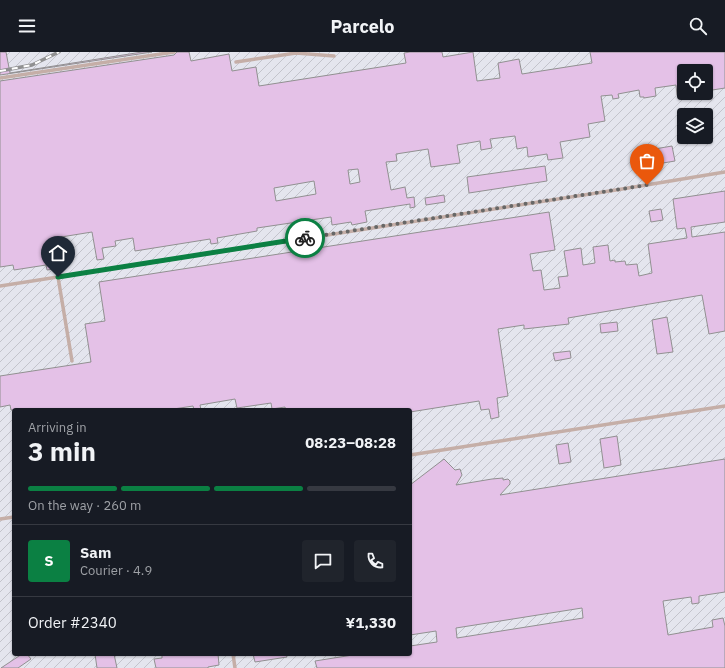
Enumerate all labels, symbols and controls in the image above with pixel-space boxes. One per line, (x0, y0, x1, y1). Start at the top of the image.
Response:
icon: menu (16, 15, 38, 37)
text: Parcelo (331, 15, 394, 38)
icon: search (687, 15, 709, 37)
map controls (677, 64, 713, 144)
button: locate (677, 64, 713, 100)
button: layers (677, 108, 713, 144)
pin (630, 144, 664, 185)
icon: bag (636, 150, 658, 172)
courier (285, 218, 325, 258)
icon: bike (294, 227, 316, 249)
pin (41, 236, 75, 277)
icon: home (47, 242, 69, 264)
text: Arriving in (28, 419, 87, 436)
text: 08:23–08:28 (305, 433, 396, 452)
text: 3 min (28, 434, 96, 468)
text: On the way · 260 m (28, 497, 141, 514)
button: chat (302, 540, 344, 582)
button: phone (354, 540, 396, 582)
text: Sam (80, 543, 111, 562)
text: S (44, 551, 54, 570)
text: Courier · 4.9 (80, 562, 152, 579)
text: Order #2340 (28, 613, 117, 632)
text: ¥1,330 (346, 613, 396, 632)

